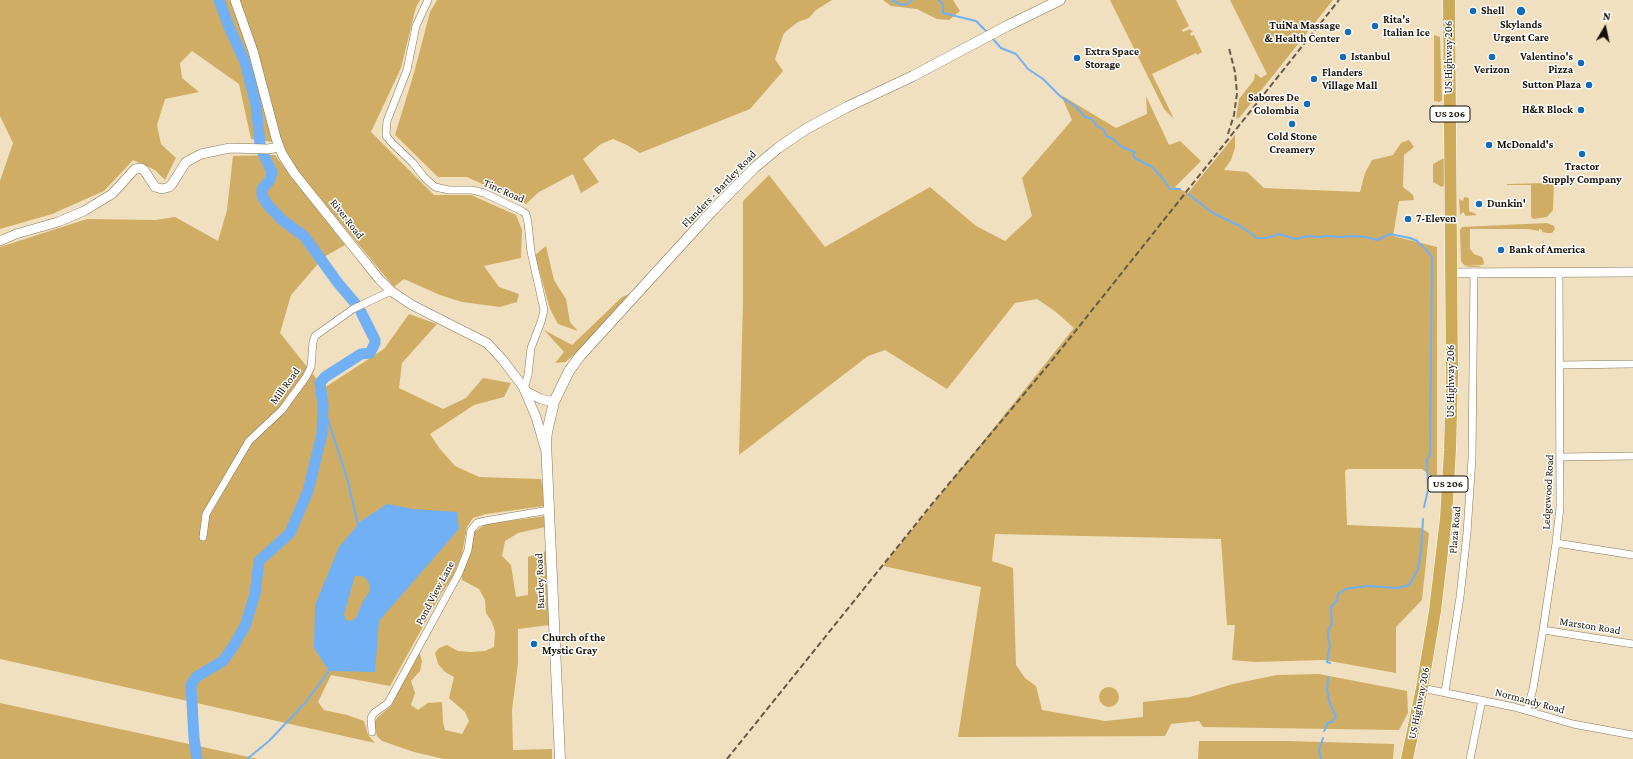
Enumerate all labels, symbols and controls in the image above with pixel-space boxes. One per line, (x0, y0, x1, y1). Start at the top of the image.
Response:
place label: Shell (1481, 4, 1504, 18)
marker: Skylands Urgent Care (1515, 5, 1527, 17)
marker: Shell (1468, 6, 1478, 16)
north arrow (1585, 8, 1625, 48)
text: N (1602, 10, 1612, 23)
place label: Rita's Italian Ice (1383, 13, 1430, 39)
place label: Skylands Urgent Care (1493, 18, 1549, 44)
place label: TuiNa Massage & Health Center (1265, 19, 1340, 45)
marker: Rita's Italian Ice (1370, 21, 1380, 31)
street label: US Highway 206 (1442, 21, 1456, 93)
marker: TuiNa Massage & Health Center (1343, 27, 1353, 37)
place label: Extra Space Storage (1085, 45, 1139, 71)
place label: Istanbul (1351, 50, 1390, 64)
place label: Valentino's Pizza (1520, 50, 1573, 76)
marker: Istanbul (1338, 52, 1348, 62)
marker: Verizon (1487, 52, 1497, 62)
marker: Extra Space Storage (1072, 53, 1082, 63)
marker: Valentino's Pizza (1576, 58, 1586, 68)
place label: Verizon (1474, 63, 1510, 77)
place label: Flanders Village Mall (1322, 66, 1377, 92)
marker: Flanders Village Mall (1309, 74, 1319, 84)
place label: Sutton Plaza (1522, 78, 1581, 92)
marker: Sutton Plaza (1584, 80, 1594, 90)
place label: Sabores De Colombia (1248, 91, 1299, 117)
marker: Sabores De Colombia (1302, 99, 1312, 109)
place label: H&R Block (1522, 103, 1573, 117)
marker: H&R Block (1576, 105, 1586, 115)
road number: US 206 (1430, 106, 1470, 122)
marker: Cold Stone Creamery (1287, 119, 1297, 129)
place label: Cold Stone Creamery (1267, 130, 1317, 156)
place label: McDonald's (1497, 138, 1553, 152)
marker: McDonald's (1484, 140, 1494, 150)
street label: Flanders - Bartley Road (679, 148, 759, 230)
marker: Tractor Supply Company (1577, 149, 1587, 159)
place label: Tractor Supply Company (1542, 160, 1622, 186)
street label: Tinc Road (481, 176, 527, 206)
street label: River Road (327, 196, 367, 242)
place label: Dunkin' (1487, 197, 1526, 211)
marker: Dunkin' (1474, 199, 1484, 209)
place label: 7-Eleven (1416, 212, 1456, 226)
marker: 7-Eleven (1403, 214, 1413, 224)
place label: Bank of America (1509, 243, 1585, 257)
marker: Bank of America (1496, 245, 1506, 255)
street label: US Highway 206 (1444, 345, 1458, 417)
street label: Mill Road (267, 365, 303, 407)
street label: Ledgewood Road (1539, 454, 1557, 530)
road number: US 206 (1428, 476, 1468, 492)
street label: Plaza Road (1446, 506, 1464, 554)
street label: Bartley Road (532, 553, 548, 609)
street label: Pond View Lane (413, 559, 457, 627)
street label: Marston Road (1559, 615, 1621, 637)
place label: Church of the Mystic Gray (542, 631, 605, 657)
marker: Church of the Mystic Gray (529, 639, 539, 649)
street label: US Highway 206 (1406, 666, 1432, 740)
street label: Normandy Road (1494, 685, 1566, 717)

